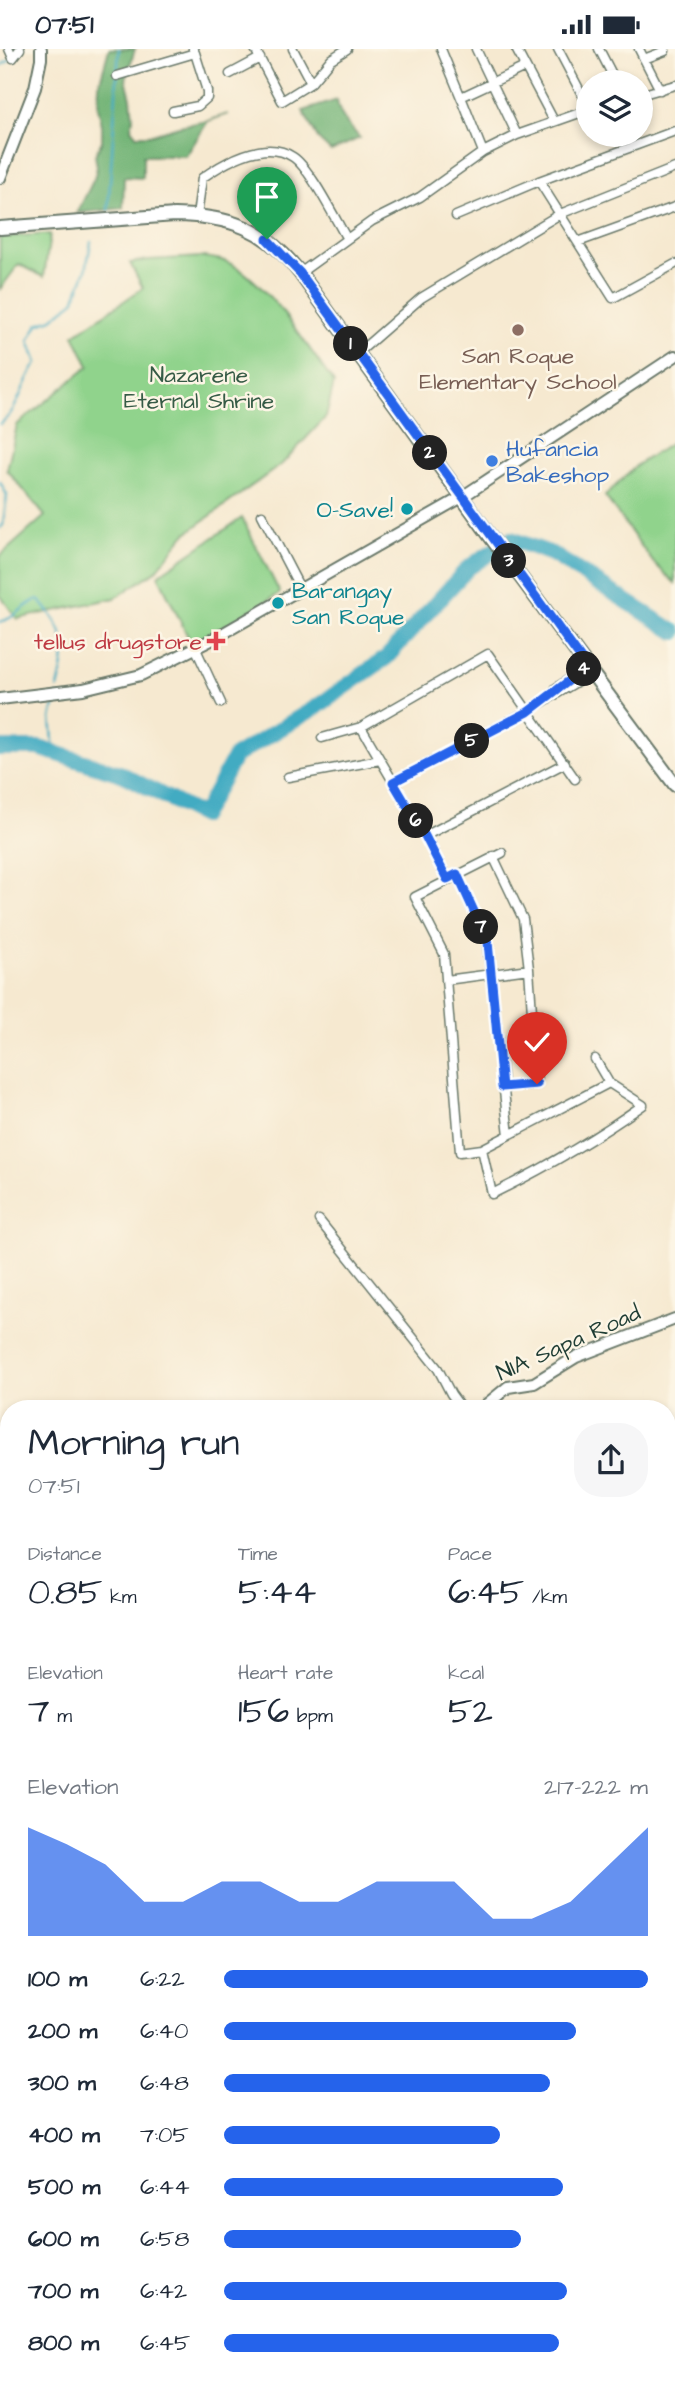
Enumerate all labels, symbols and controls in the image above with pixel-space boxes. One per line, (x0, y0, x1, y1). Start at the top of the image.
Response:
text: 07:51 (35, 7, 93, 43)
map controls (576, 70, 653, 147)
button: layers (576, 70, 653, 147)
pin (237, 167, 297, 239)
icon: arrive (248, 178, 286, 216)
marker: San Roque Elementary School (510, 322, 526, 338)
pin: 1 (334, 327, 368, 361)
text: 1 (349, 330, 352, 357)
place label: San Roque Elementary School (419, 340, 617, 399)
park label: Nazarene Eternal Shrine (124, 359, 274, 417)
place label: Hufancia Bakeshop (506, 433, 609, 491)
pin: 2 (412, 435, 448, 471)
text: 2 (424, 439, 435, 466)
marker: Hufancia Bakeshop (484, 453, 500, 469)
place label: O-Save! (316, 494, 393, 526)
marker: O-Save! (399, 501, 415, 517)
pin: 3 (491, 543, 526, 579)
text: 3 (504, 547, 513, 574)
place label: Barangay San Roque (292, 575, 404, 633)
marker: Barangay San Roque (270, 595, 286, 611)
place label: tellus drugstore (34, 626, 202, 659)
marker: tellus drugstore (208, 633, 224, 649)
pin: 4 (566, 651, 602, 687)
text: 4 (577, 655, 590, 682)
pin: 5 (454, 723, 490, 759)
text: 5 (465, 727, 478, 754)
pin: 6 (398, 803, 434, 839)
text: 6 (410, 807, 421, 834)
pin: 7 (463, 909, 498, 945)
text: 7 (475, 913, 486, 940)
pin (507, 1012, 567, 1084)
icon: check (518, 1023, 556, 1061)
street label: NIA Sapa Road (491, 1297, 646, 1389)
text: Morning run (28, 1418, 240, 1470)
button: share (574, 1423, 648, 1497)
text: 07:51 (28, 1470, 80, 1502)
text: Distance (28, 1541, 102, 1568)
text: Time (238, 1541, 278, 1568)
text: Pace (448, 1541, 492, 1568)
text: 0.85 (28, 1568, 102, 1617)
text: 5:44 (238, 1568, 316, 1617)
text: 6:45 (448, 1568, 524, 1617)
text: km (102, 1584, 137, 1611)
text: /km (524, 1584, 567, 1611)
text: Elevation (28, 1660, 103, 1687)
text: Heart rate (238, 1660, 333, 1687)
text: kcal (448, 1660, 484, 1687)
text: 7 (28, 1687, 50, 1736)
text: 156 (238, 1687, 289, 1736)
text: 52 (448, 1687, 493, 1736)
text: m (50, 1703, 72, 1730)
text: bpm (289, 1703, 333, 1730)
text: Elevation (28, 1771, 119, 1803)
text: 217–222 m (544, 1771, 648, 1803)
text: 100 m (28, 1963, 87, 1995)
text: 6:22 (140, 1963, 185, 1995)
text: 200 m (28, 2015, 97, 2047)
text: 6:40 (140, 2015, 188, 2047)
text: 300 m (28, 2067, 96, 2099)
text: 6:48 (140, 2067, 189, 2099)
text: 400 m (28, 2119, 100, 2151)
text: 7:05 (140, 2119, 189, 2151)
text: 500 m (28, 2171, 100, 2203)
text: 6:44 (140, 2171, 190, 2203)
text: 600 m (28, 2223, 99, 2255)
text: 6:58 (140, 2223, 189, 2255)
text: 700 m (28, 2275, 98, 2307)
text: 6:42 (140, 2275, 187, 2307)
text: 800 m (28, 2327, 99, 2359)
text: 6:45 (140, 2327, 190, 2359)

